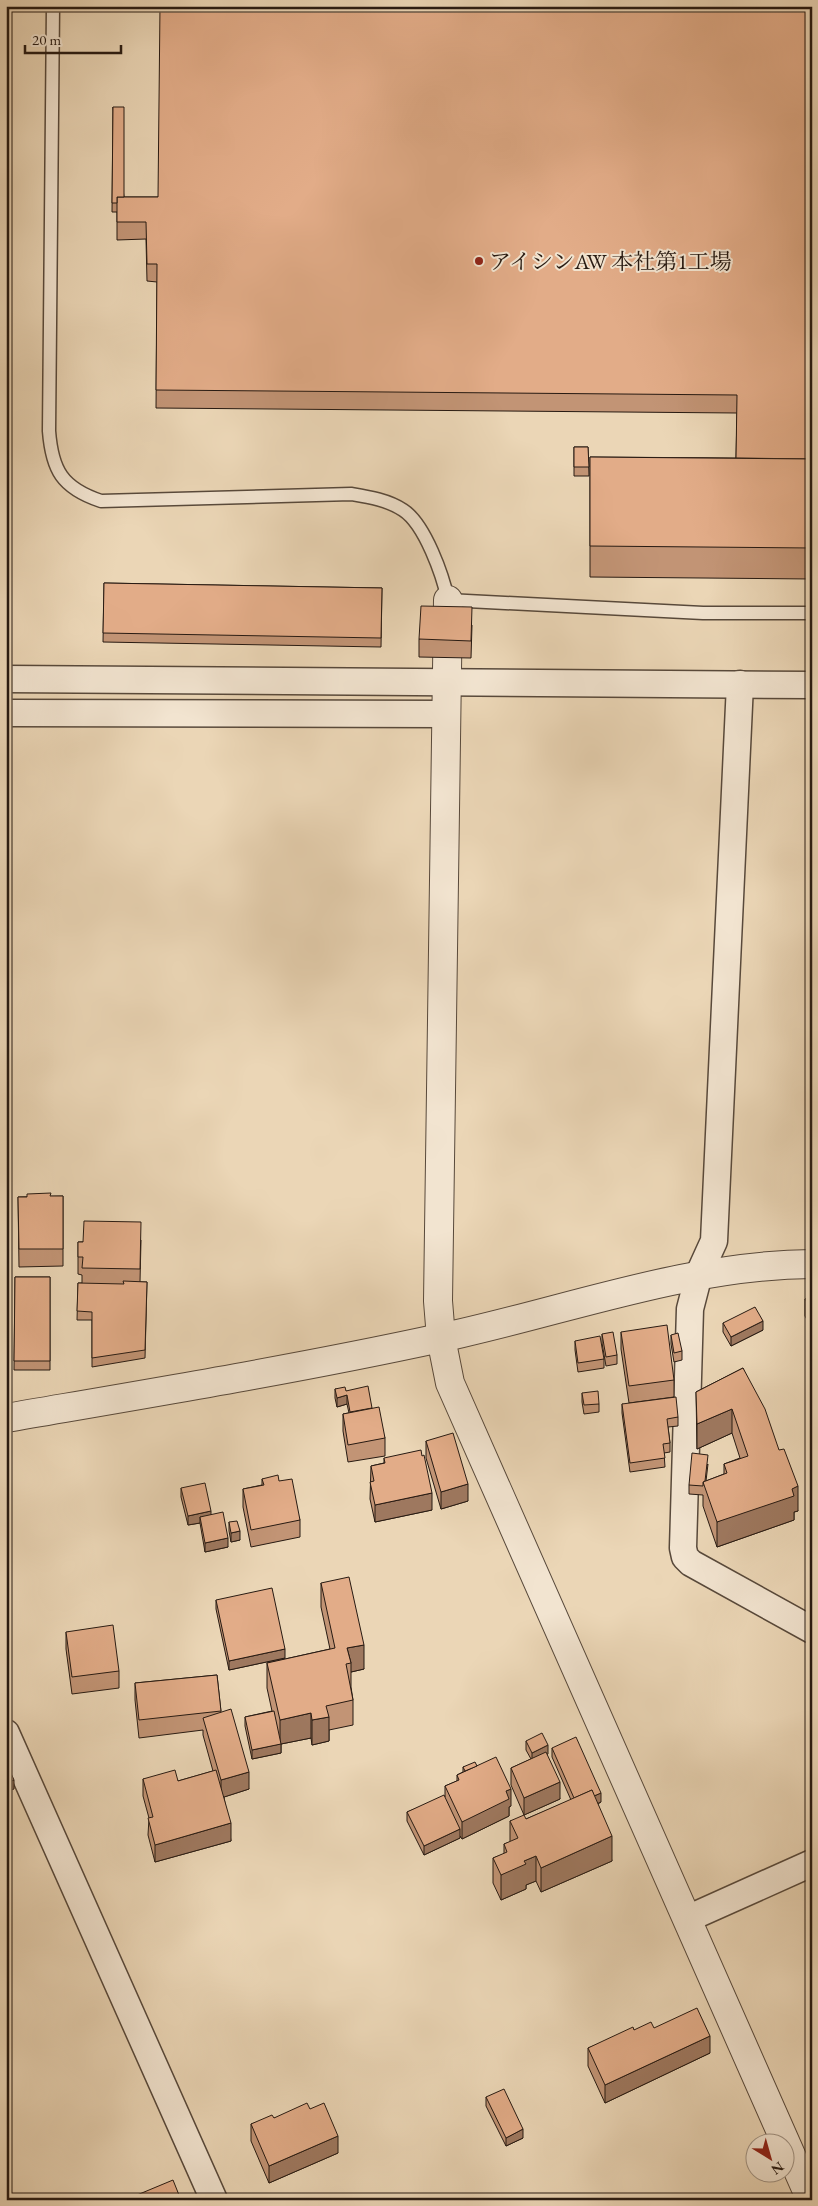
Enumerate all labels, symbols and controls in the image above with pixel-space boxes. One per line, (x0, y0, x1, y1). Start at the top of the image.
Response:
scale bar (25, 22, 121, 54)
text: 20 m (32, 30, 61, 49)
place label: アイシンAW 本社第1工場 (489, 247, 732, 276)
marker: アイシンAW 本社第1工場 (473, 255, 485, 267)
north arrow (746, 2134, 796, 2184)
text: N (767, 2158, 788, 2179)

